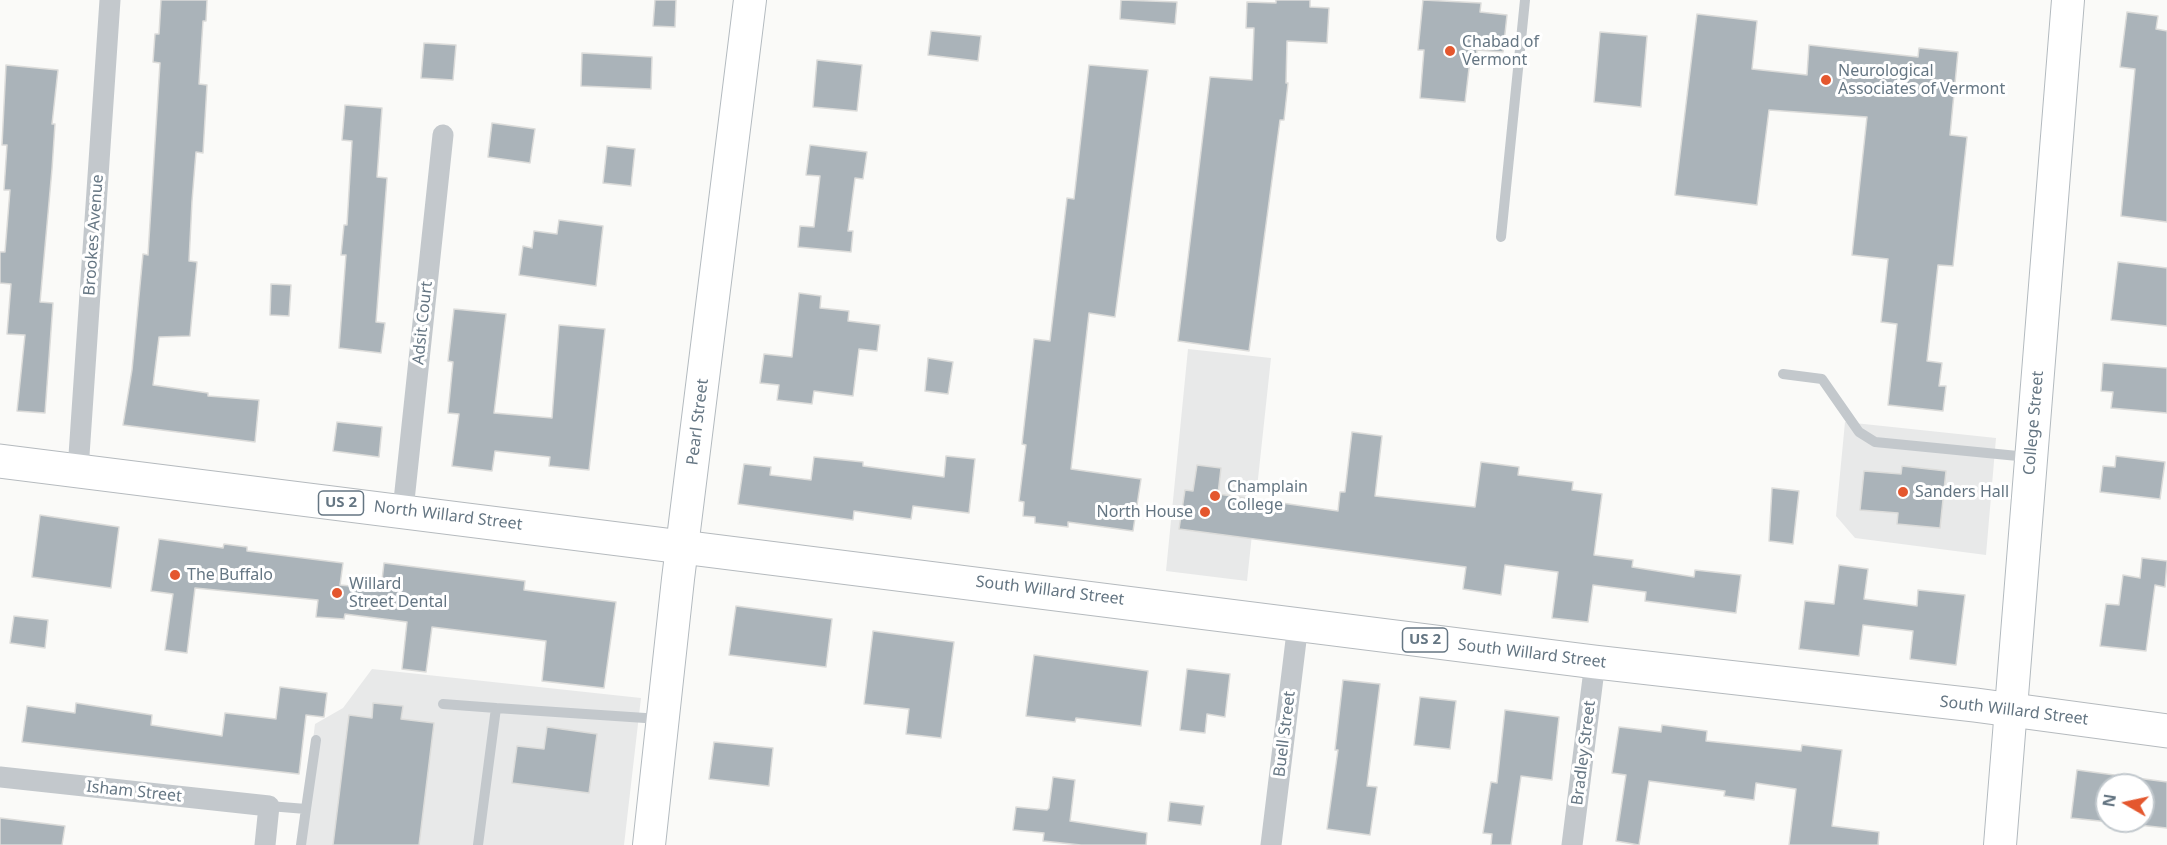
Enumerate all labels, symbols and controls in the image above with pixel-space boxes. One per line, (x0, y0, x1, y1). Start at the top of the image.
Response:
place label: Chabad of Vermont (1462, 32, 1539, 70)
marker: Chabad of Vermont (1443, 44, 1457, 58)
place label: Neurological Associates of Vermont (1838, 61, 2005, 99)
marker: Neurological Associates of Vermont (1819, 73, 1833, 87)
street label: Brookes Avenue (80, 174, 108, 296)
street label: Adsit Court (409, 280, 437, 366)
street label: College Street (2020, 370, 2048, 476)
street label: Pearl Street (683, 378, 713, 466)
place label: Champlain College (1227, 477, 1308, 515)
place label: Sanders Hall (1915, 482, 2009, 502)
marker: Sanders Hall (1896, 485, 1910, 499)
marker: Champlain College (1208, 489, 1222, 503)
road number: US 2 (318, 491, 364, 515)
street label: North Willard Street (373, 497, 523, 535)
place label: North House (1097, 502, 1193, 522)
marker: North House (1198, 505, 1212, 519)
place label: The Buffalo (187, 565, 273, 585)
marker: The Buffalo (168, 568, 182, 582)
street label: South Willard Street (975, 572, 1125, 610)
place label: Willard Street Dental (349, 574, 447, 612)
marker: Willard Street Dental (330, 586, 344, 600)
road number: US 2 (1402, 628, 1448, 652)
street label: South Willard Street (1457, 635, 1607, 673)
street label: Buell Street (1270, 690, 1300, 778)
street label: South Willard Street (1939, 692, 2089, 730)
street label: Bradley Street (1568, 700, 1600, 806)
north arrow (2095, 773, 2155, 833)
street label: Isham Street (85, 777, 183, 807)
text: N (2097, 792, 2121, 809)

